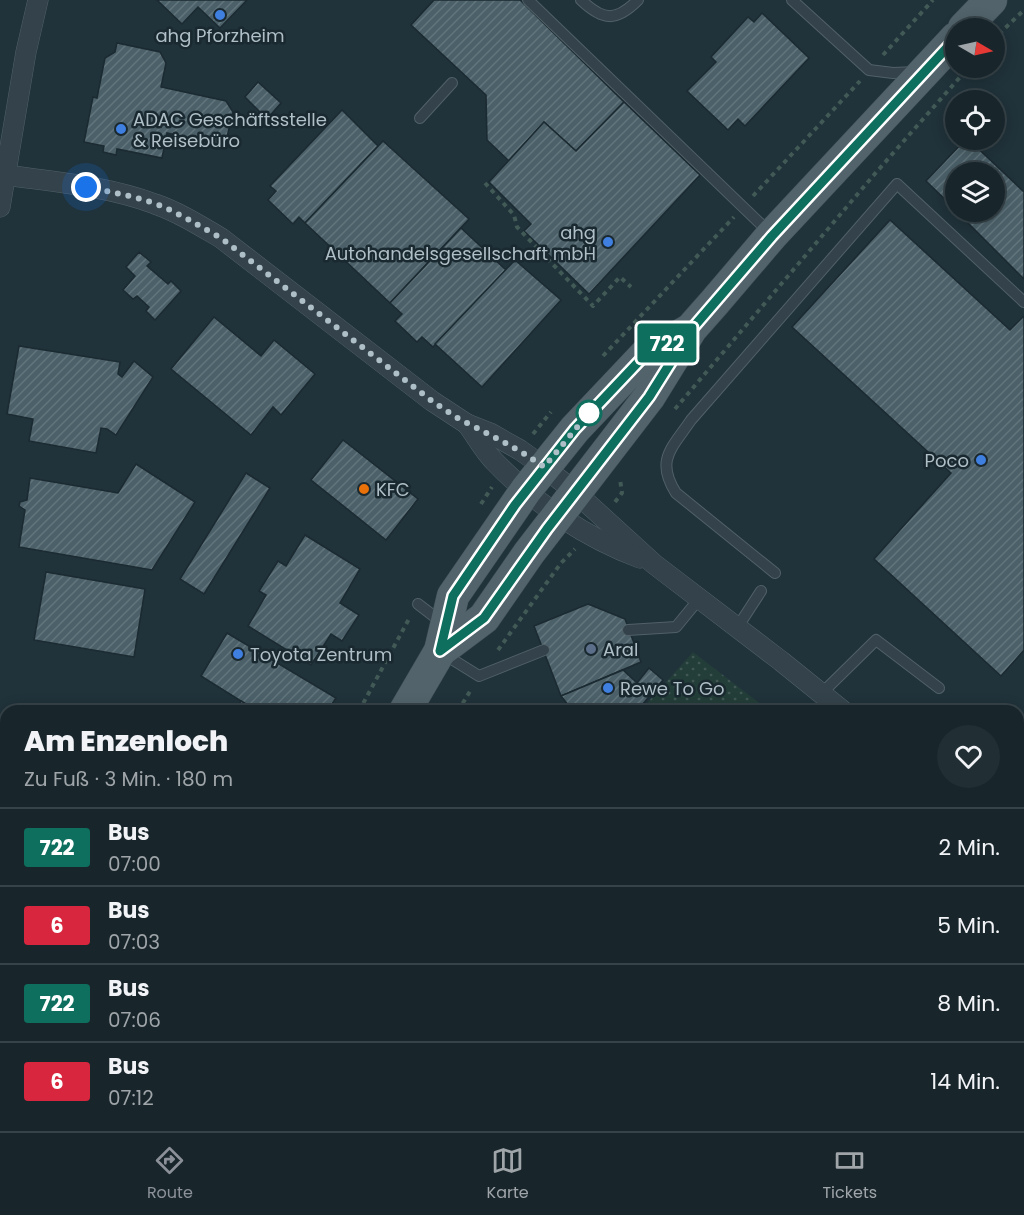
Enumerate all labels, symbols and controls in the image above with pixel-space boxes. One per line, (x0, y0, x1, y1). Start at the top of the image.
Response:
marker: ahg Pforzheim (213, 8, 227, 22)
north arrow (945, 18, 1005, 78)
map controls (945, 18, 1005, 222)
place label: ahg Pforzheim (155, 23, 285, 48)
button: locate (945, 90, 1005, 150)
place label: ADAC Geschäftsstelle & Reisebüro (133, 107, 327, 153)
marker: ADAC Geschäftsstelle & Reisebüro (114, 122, 128, 136)
button: layers (945, 162, 1005, 222)
your location (71, 172, 101, 202)
place label: ahg Autohandelsgesellschaft mbH (325, 220, 596, 266)
marker: ahg Autohandelsgesellschaft mbH (601, 235, 615, 249)
line badge: 722 (632, 324, 702, 362)
text: 722 (649, 329, 685, 358)
unlabelled marker (576, 400, 602, 426)
place label: Poco (925, 448, 969, 473)
marker: Poco (974, 453, 988, 467)
place label: KFC (376, 477, 410, 502)
marker: KFC (357, 482, 371, 496)
place label: Aral (603, 637, 638, 662)
place label: Toyota Zentrum (250, 642, 392, 667)
marker: Aral (584, 642, 598, 656)
marker: Toyota Zentrum (231, 647, 245, 661)
place label: Rewe To Go (620, 676, 724, 701)
marker: Rewe To Go (601, 681, 615, 695)
text: Am Enzenloch (24, 722, 228, 761)
button: heart (937, 725, 1000, 788)
text: Zu Fuß · 3 Min. · 180 m (24, 765, 233, 793)
text: Bus (108, 817, 150, 848)
text: 2 Min. (938, 832, 1000, 863)
text: 722 (39, 833, 75, 862)
text: 07:00 (108, 850, 161, 878)
text: Bus (108, 895, 150, 926)
text: 5 Min. (937, 910, 1000, 941)
text: 6 (50, 911, 64, 940)
text: 07:03 (108, 928, 160, 956)
text: Bus (108, 973, 150, 1004)
text: 8 Min. (937, 988, 1000, 1019)
text: 722 (39, 989, 75, 1018)
text: 07:06 (108, 1006, 161, 1034)
text: Bus (108, 1051, 150, 1082)
text: 14 Min. (930, 1066, 1000, 1097)
text: 6 (50, 1067, 64, 1096)
text: 07:12 (108, 1084, 154, 1112)
tab: Route (147, 1144, 193, 1205)
tab: Karte (487, 1144, 529, 1205)
tab: Tickets (822, 1144, 877, 1205)

